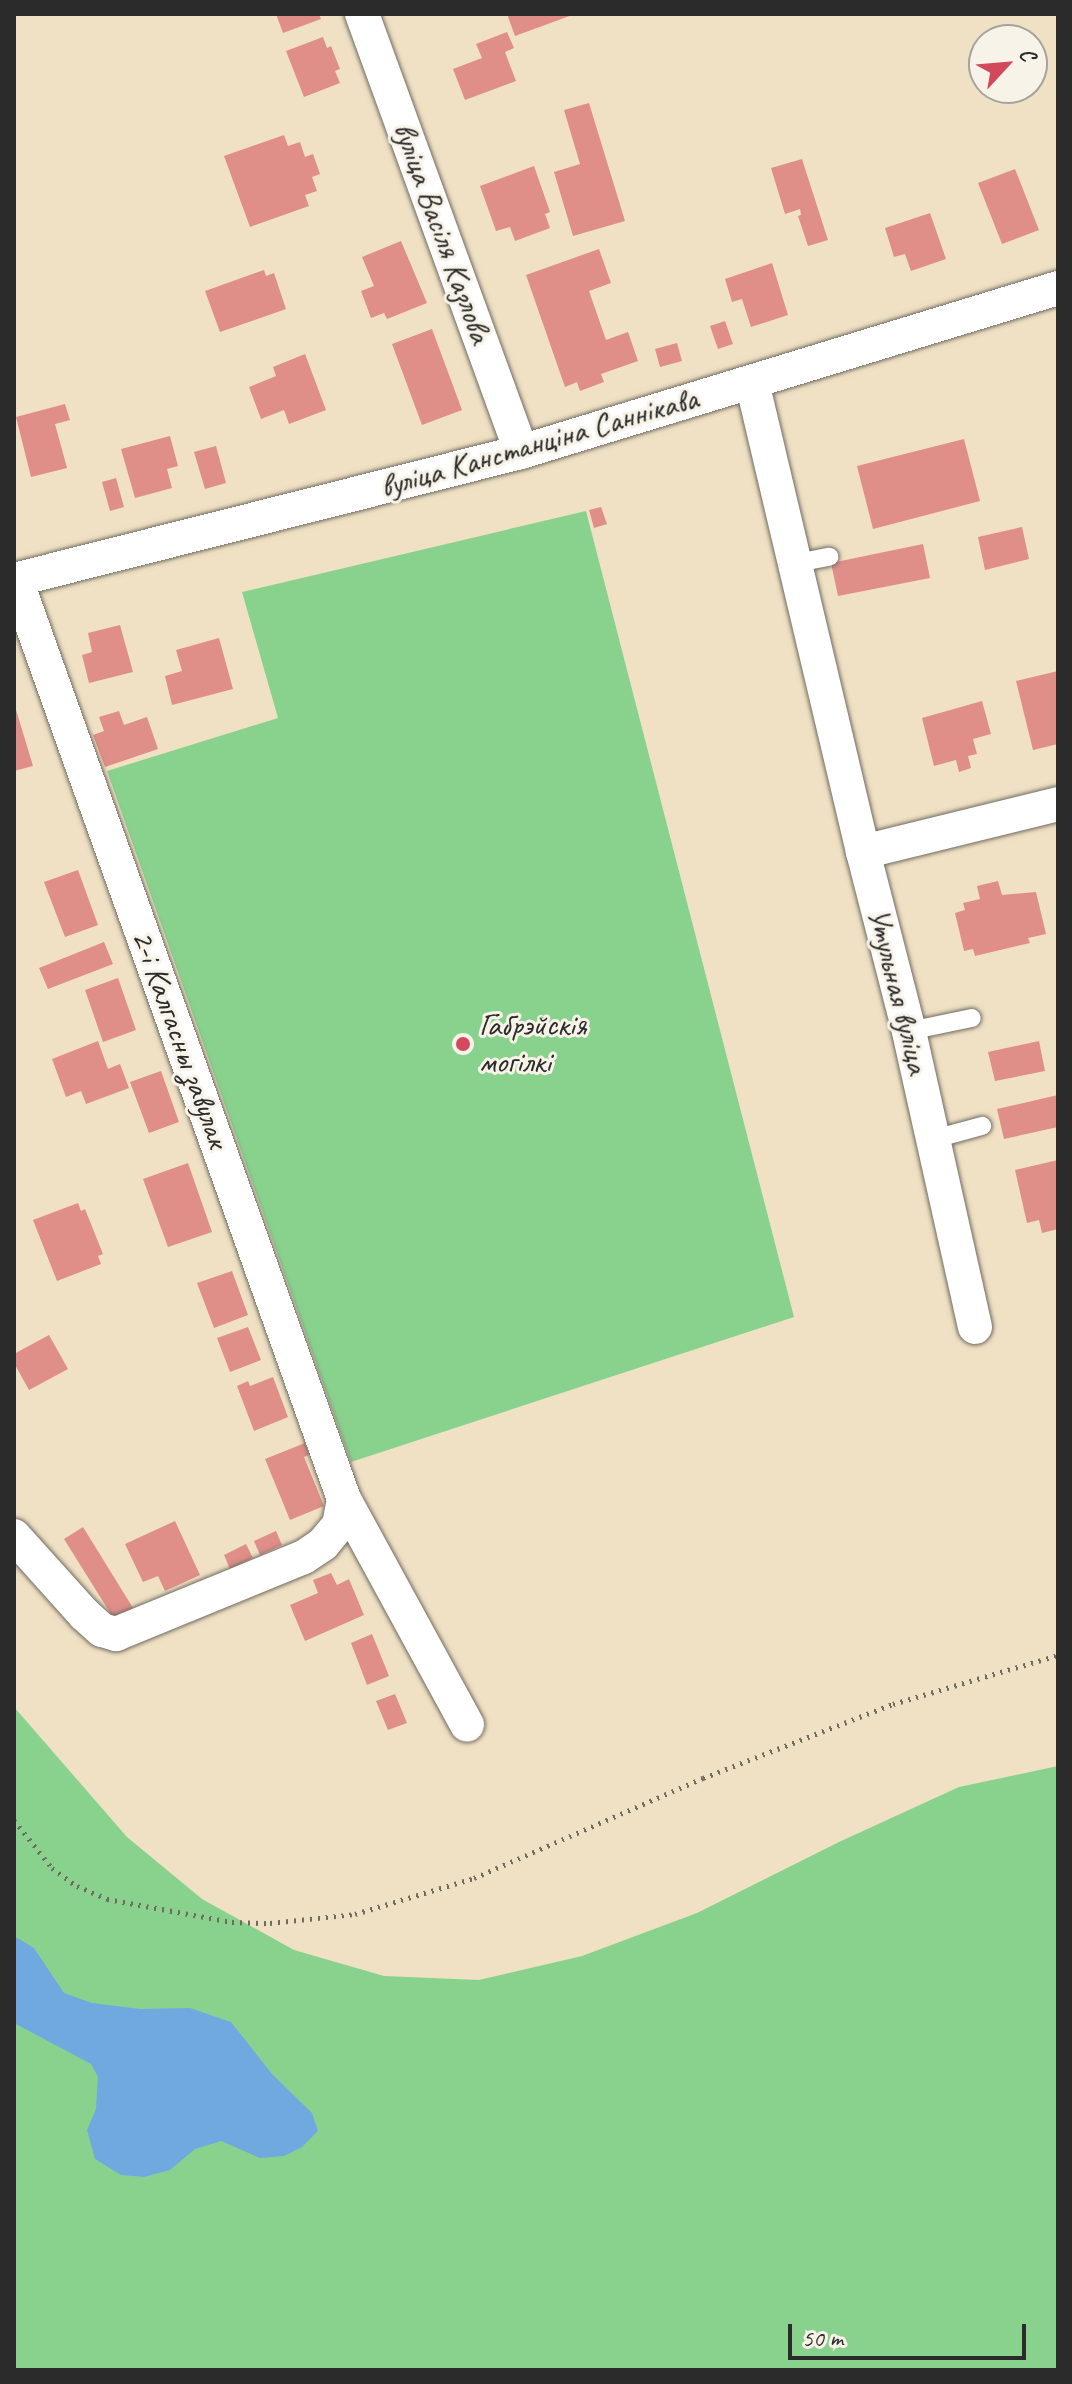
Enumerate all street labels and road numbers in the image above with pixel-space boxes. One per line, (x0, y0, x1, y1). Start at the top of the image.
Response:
street label: вуліца Васіля Казлова (385, 118, 499, 348)
street label: вуліца Канстанціна Саннікава (375, 379, 703, 507)
street label: Утульная вуліца (859, 904, 937, 1078)
street label: 2-і Калгасны завулак (123, 925, 237, 1153)

